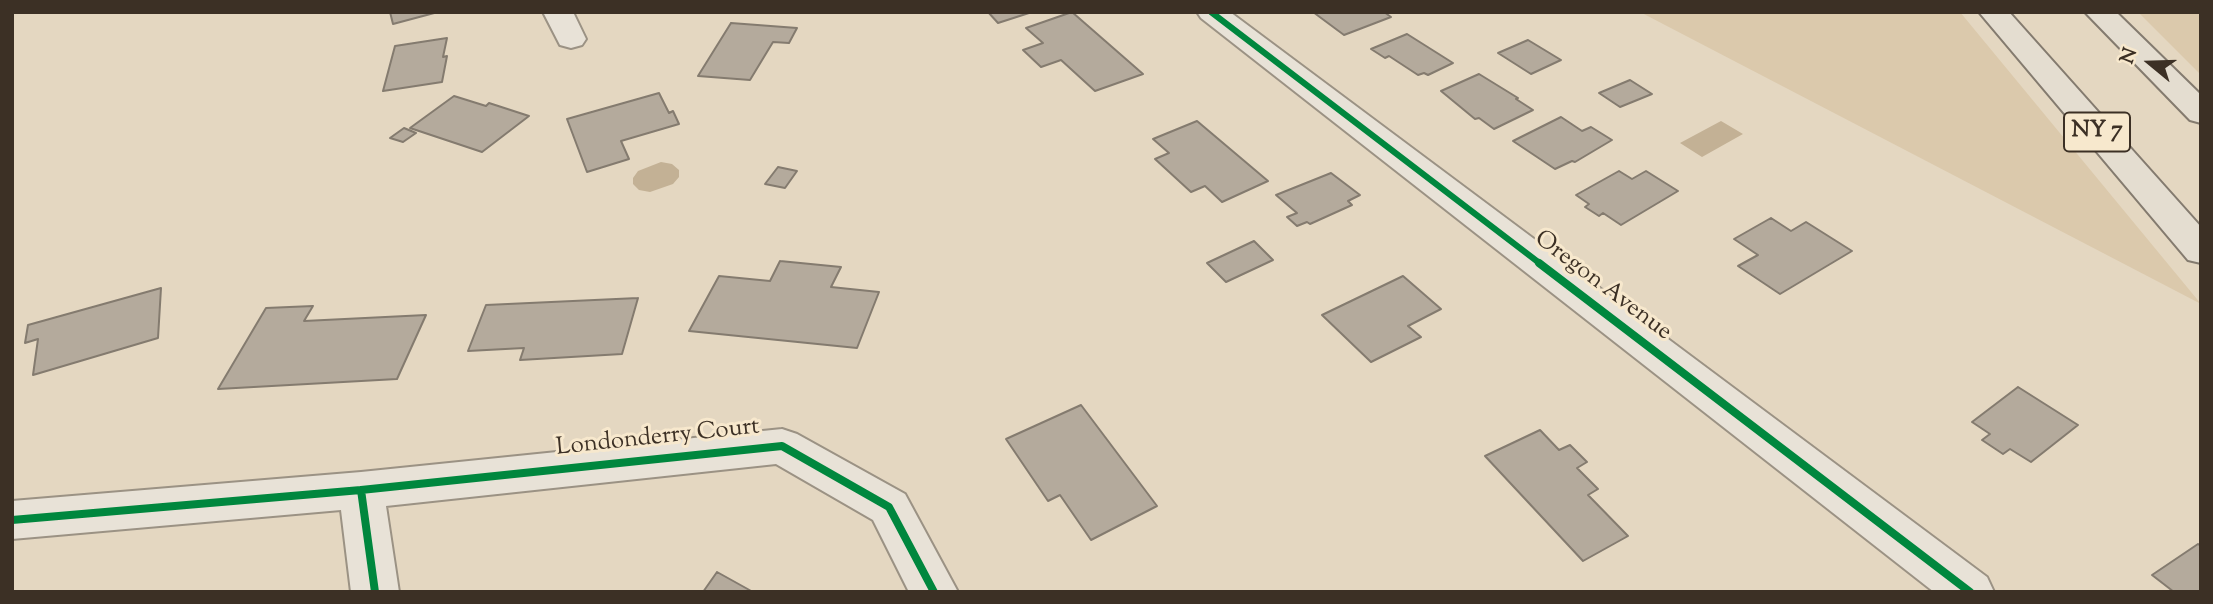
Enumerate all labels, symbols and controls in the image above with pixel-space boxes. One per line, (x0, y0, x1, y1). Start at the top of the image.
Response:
north arrow (2115, 28, 2185, 98)
text: N (2114, 44, 2145, 68)
road number: NY 7 (2064, 113, 2130, 152)
street label: Oregon Avenue (1528, 226, 1676, 348)
street label: Londonderry Court (555, 414, 761, 464)

